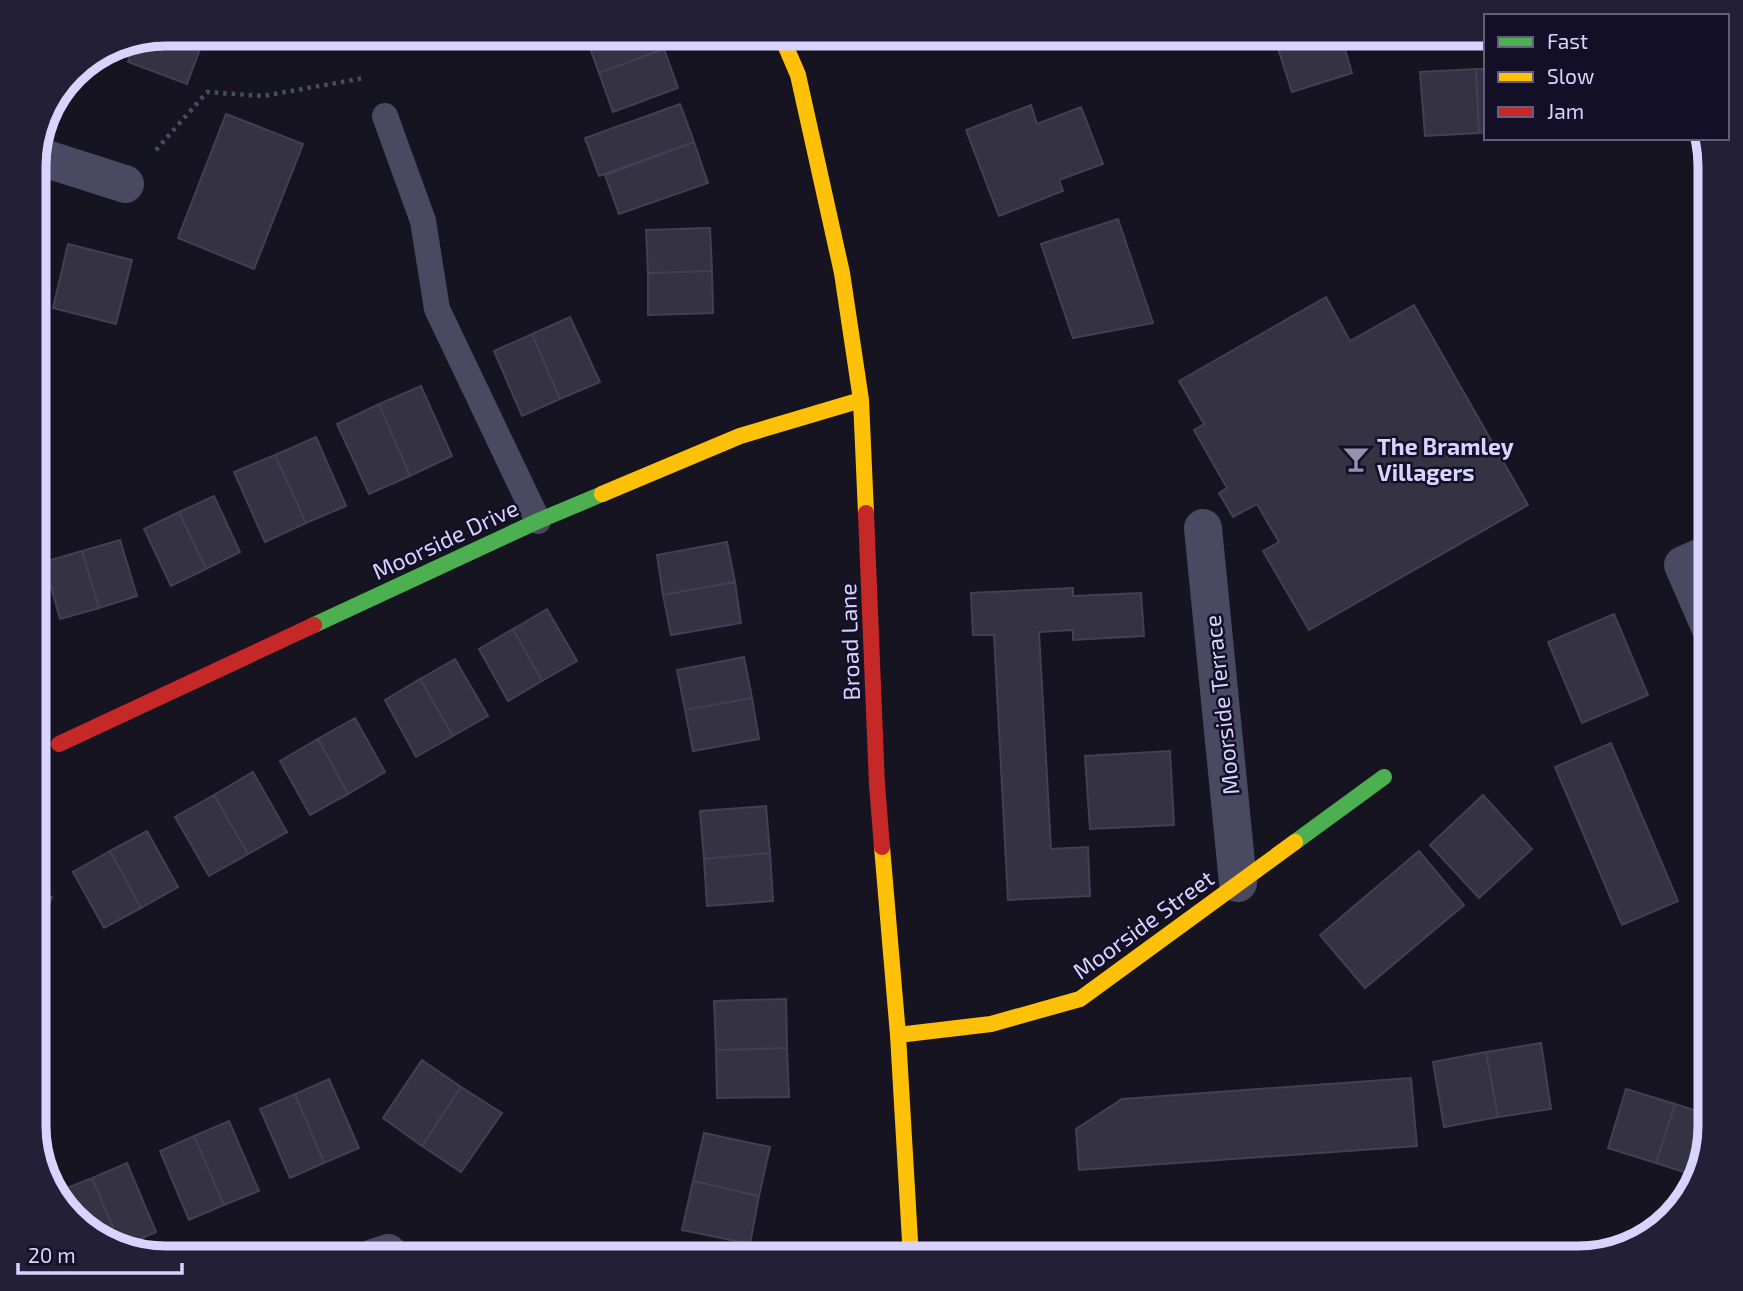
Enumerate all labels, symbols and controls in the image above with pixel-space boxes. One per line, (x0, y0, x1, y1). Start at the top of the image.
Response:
legend (1484, 14, 1729, 140)
text: Fast (1547, 28, 1588, 53)
text: Slow (1547, 63, 1594, 88)
text: Jam (1547, 98, 1584, 123)
place label: The Bramley Villagers (1377, 432, 1514, 486)
bar icon: The Bramley Villagers (1341, 444, 1371, 474)
street label: Moorside Drive (367, 493, 523, 585)
street label: Broad Lane (833, 583, 865, 701)
street label: Moorside Terrace (1198, 614, 1244, 796)
street label: Moorside Street (1067, 863, 1219, 985)
scale bar (18, 1232, 182, 1276)
text: 20 m (28, 1242, 76, 1267)

